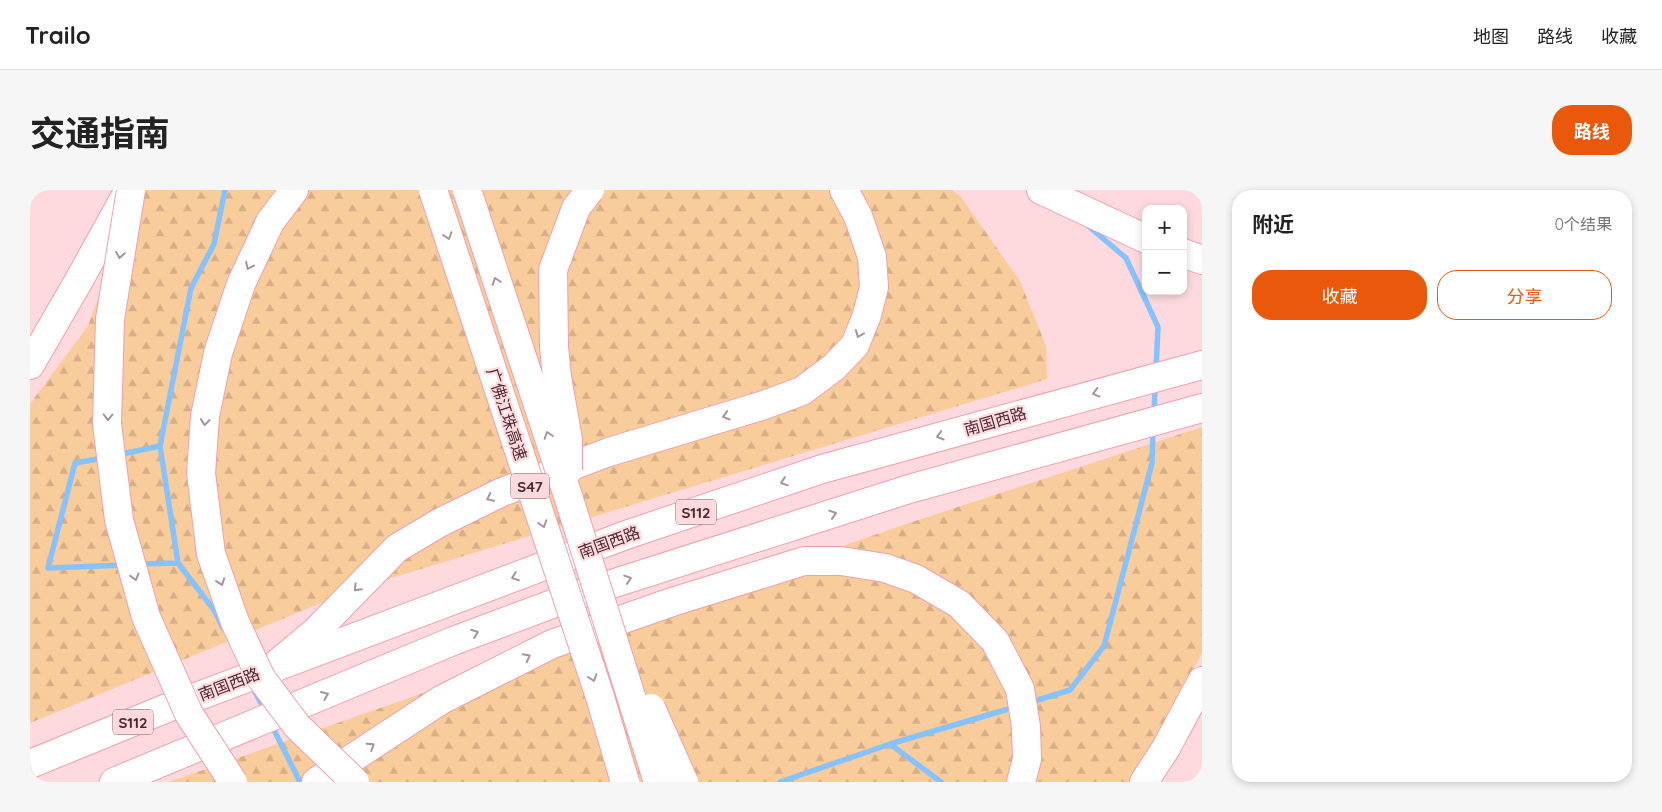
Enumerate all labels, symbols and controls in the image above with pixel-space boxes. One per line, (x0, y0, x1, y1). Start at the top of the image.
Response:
text: Trailo (25, 20, 91, 50)
text: 地图 (1473, 25, 1509, 48)
text: 路线 (1537, 25, 1573, 48)
text: 收藏 (1601, 25, 1637, 48)
button: 路线 (1552, 105, 1632, 155)
text: 交通指南 (30, 111, 170, 155)
map controls (1142, 205, 1187, 295)
button: + (1142, 205, 1187, 250)
text: 附近 (1252, 211, 1294, 237)
text: 0个结果 (1554, 214, 1612, 234)
one-way arrow (442, 232, 452, 240)
button: − (1142, 250, 1187, 295)
one-way arrow (116, 251, 126, 260)
one-way arrow (245, 261, 256, 270)
button: 收藏 (1252, 270, 1427, 320)
button: 分享 (1437, 270, 1612, 320)
one-way arrow (492, 278, 502, 286)
one-way arrow (855, 329, 866, 338)
street label: 广佛江珠高速 (483, 365, 531, 463)
one-way arrow (1092, 387, 1101, 398)
street label: 南国西路 (961, 403, 1029, 439)
one-way arrow (723, 411, 731, 421)
one-way arrow (103, 414, 113, 421)
one-way arrow (200, 418, 211, 426)
one-way arrow (936, 431, 944, 441)
one-way arrow (543, 432, 553, 440)
road number: S47 (511, 474, 549, 498)
one-way arrow (780, 476, 789, 486)
one-way arrow (486, 491, 495, 502)
road number: S112 (676, 500, 716, 524)
one-way arrow (828, 509, 837, 519)
one-way arrow (537, 519, 547, 527)
street label: 南国西路 (576, 522, 642, 562)
one-way arrow (511, 571, 520, 581)
one-way arrow (129, 572, 140, 581)
one-way arrow (624, 575, 632, 585)
one-way arrow (215, 577, 225, 585)
one-way arrow (354, 583, 363, 592)
one-way arrow (470, 629, 479, 639)
one-way arrow (522, 653, 531, 663)
street label: 南国西路 (196, 663, 262, 705)
one-way arrow (588, 673, 598, 682)
one-way arrow (320, 690, 329, 701)
road number: S112 (113, 710, 153, 734)
one-way arrow (366, 743, 375, 752)

